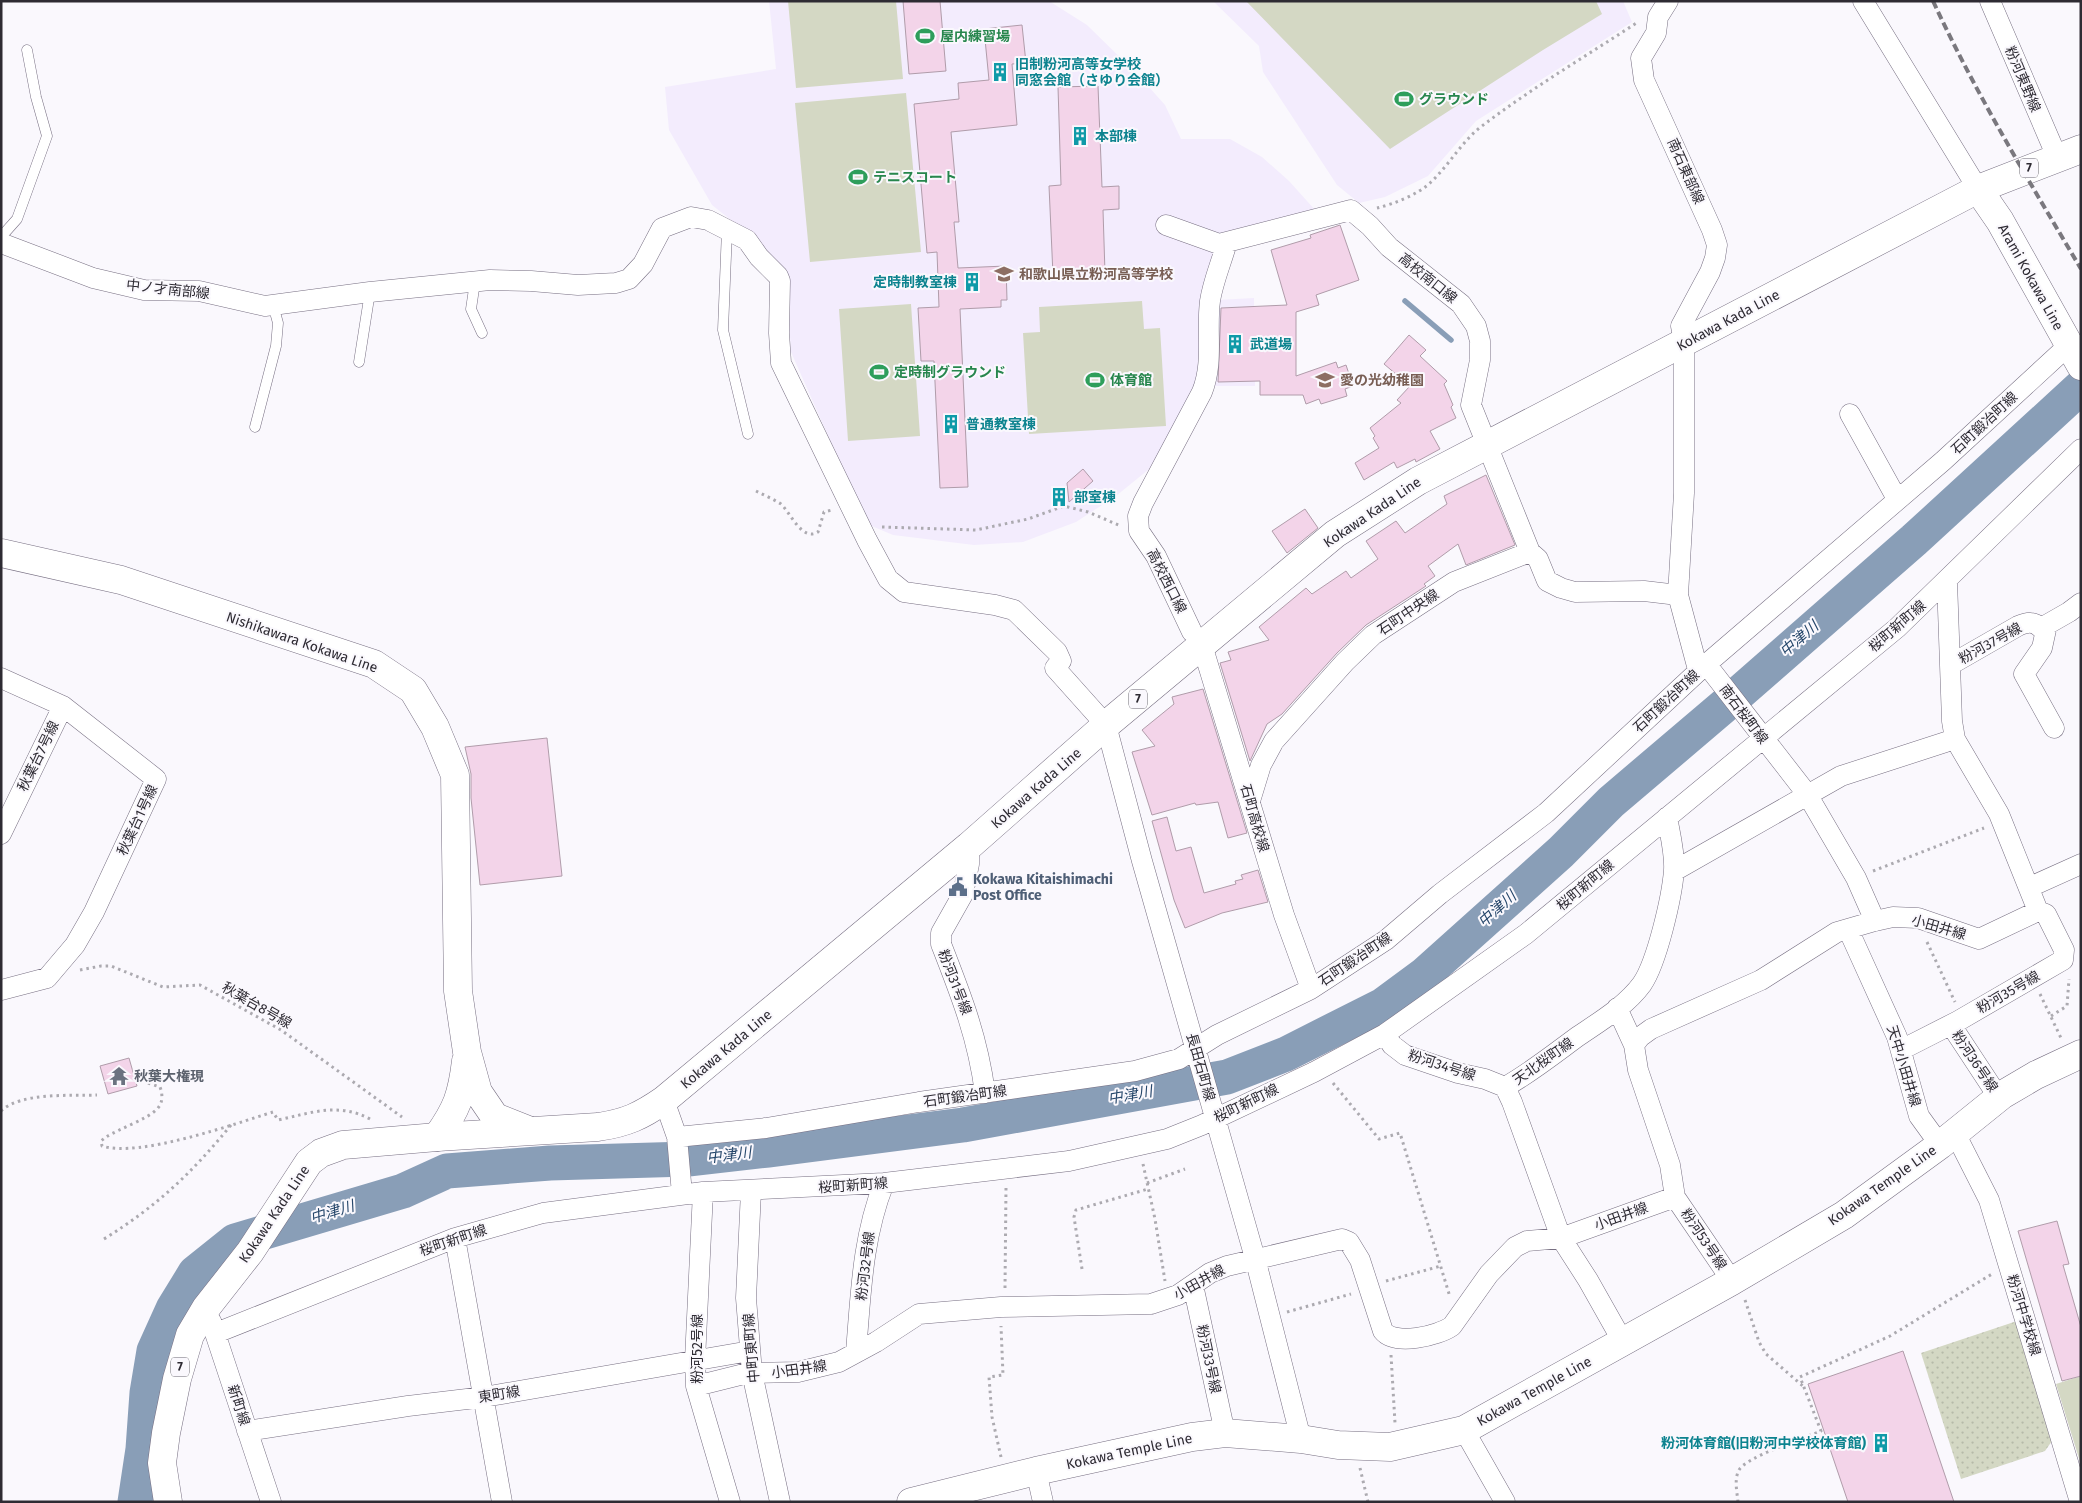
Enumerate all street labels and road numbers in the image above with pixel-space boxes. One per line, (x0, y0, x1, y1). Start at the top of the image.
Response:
street label: 粉河東野線 (2001, 44, 2044, 115)
street label: 南石東部線 (1664, 136, 1708, 207)
road number: 7 (2020, 158, 2038, 178)
street label: Arami Kokawa Line (1994, 221, 2067, 333)
street label: 高校南口線 (1395, 250, 1460, 307)
street label: 中ノ才南部線 (125, 277, 211, 302)
street label: Kokawa Kada Line (1674, 286, 1783, 355)
street label: 石町鍛冶町線 (1948, 389, 2021, 458)
street label: Kokawa Kada Line (1320, 473, 1424, 551)
street label: 高校西口線 (1143, 546, 1190, 616)
street label: 石町中央線 (1375, 586, 1442, 639)
street label: 桜町新町線 (1865, 597, 1929, 656)
street label: Nishikawara Kokawa Line (224, 609, 380, 676)
street label: 粉河37号線 (1956, 619, 2025, 668)
street label: 石町鍛冶町線 (1630, 667, 1703, 736)
street label: 南石桜町線 (1716, 681, 1771, 747)
road number: 7 (1129, 690, 1147, 709)
street label: 秋葉台7号線 (14, 718, 63, 794)
street label: Kokawa Kada Line (988, 745, 1085, 832)
street label: 秋葉台1号線 (114, 782, 161, 858)
street label: 石町高校線 (1237, 782, 1272, 854)
street label: 桜町新町線 (1553, 856, 1618, 914)
street label: 小田井線 (1910, 912, 1968, 943)
street label: 石町鍛冶町線 (1316, 929, 1395, 990)
street label: 粉河31号線 (934, 947, 975, 1017)
street label: 粉河35号線 (1974, 968, 2043, 1017)
street label: 秋葉台8号線 (219, 979, 295, 1032)
street label: Kokawa Kada Line (677, 1006, 776, 1093)
street label: 天中小田井線 (1883, 1023, 1924, 1109)
street label: 粉河36号線 (1948, 1027, 2001, 1095)
street label: 長田石町線 (1183, 1031, 1218, 1103)
street label: 天北桜町線 (1510, 1034, 1577, 1088)
street label: 粉河34号線 (1406, 1047, 1478, 1084)
street label: 桜町新町線 (1211, 1080, 1281, 1126)
street label: 石町鍛冶町線 (922, 1082, 1008, 1111)
street label: Kokawa Temple Line (1825, 1142, 1940, 1229)
street label: Kokawa Kada Line (235, 1162, 313, 1266)
street label: 桜町新町線 (818, 1175, 889, 1196)
street label: 小田井線 (1592, 1199, 1650, 1234)
street label: 粉河53号線 (1677, 1206, 1730, 1273)
street label: 桜町新町線 (417, 1221, 489, 1260)
street label: 粉河32号線 (853, 1230, 878, 1302)
street label: 小田井線 (1171, 1261, 1228, 1303)
street label: 粉河中学校線 (2003, 1272, 2044, 1358)
street label: 中町東町線 (740, 1312, 763, 1384)
street label: 粉河52号線 (689, 1314, 706, 1384)
street label: 粉河33号線 (1193, 1323, 1224, 1395)
street label: Kokawa Temple Line (1474, 1353, 1595, 1430)
street label: 小田井線 (770, 1357, 828, 1382)
road number: 7 (171, 1358, 189, 1376)
street label: 新町線 (224, 1383, 253, 1428)
street label: 東町線 (477, 1383, 521, 1406)
street label: Kokawa Temple Line (1065, 1430, 1194, 1473)

